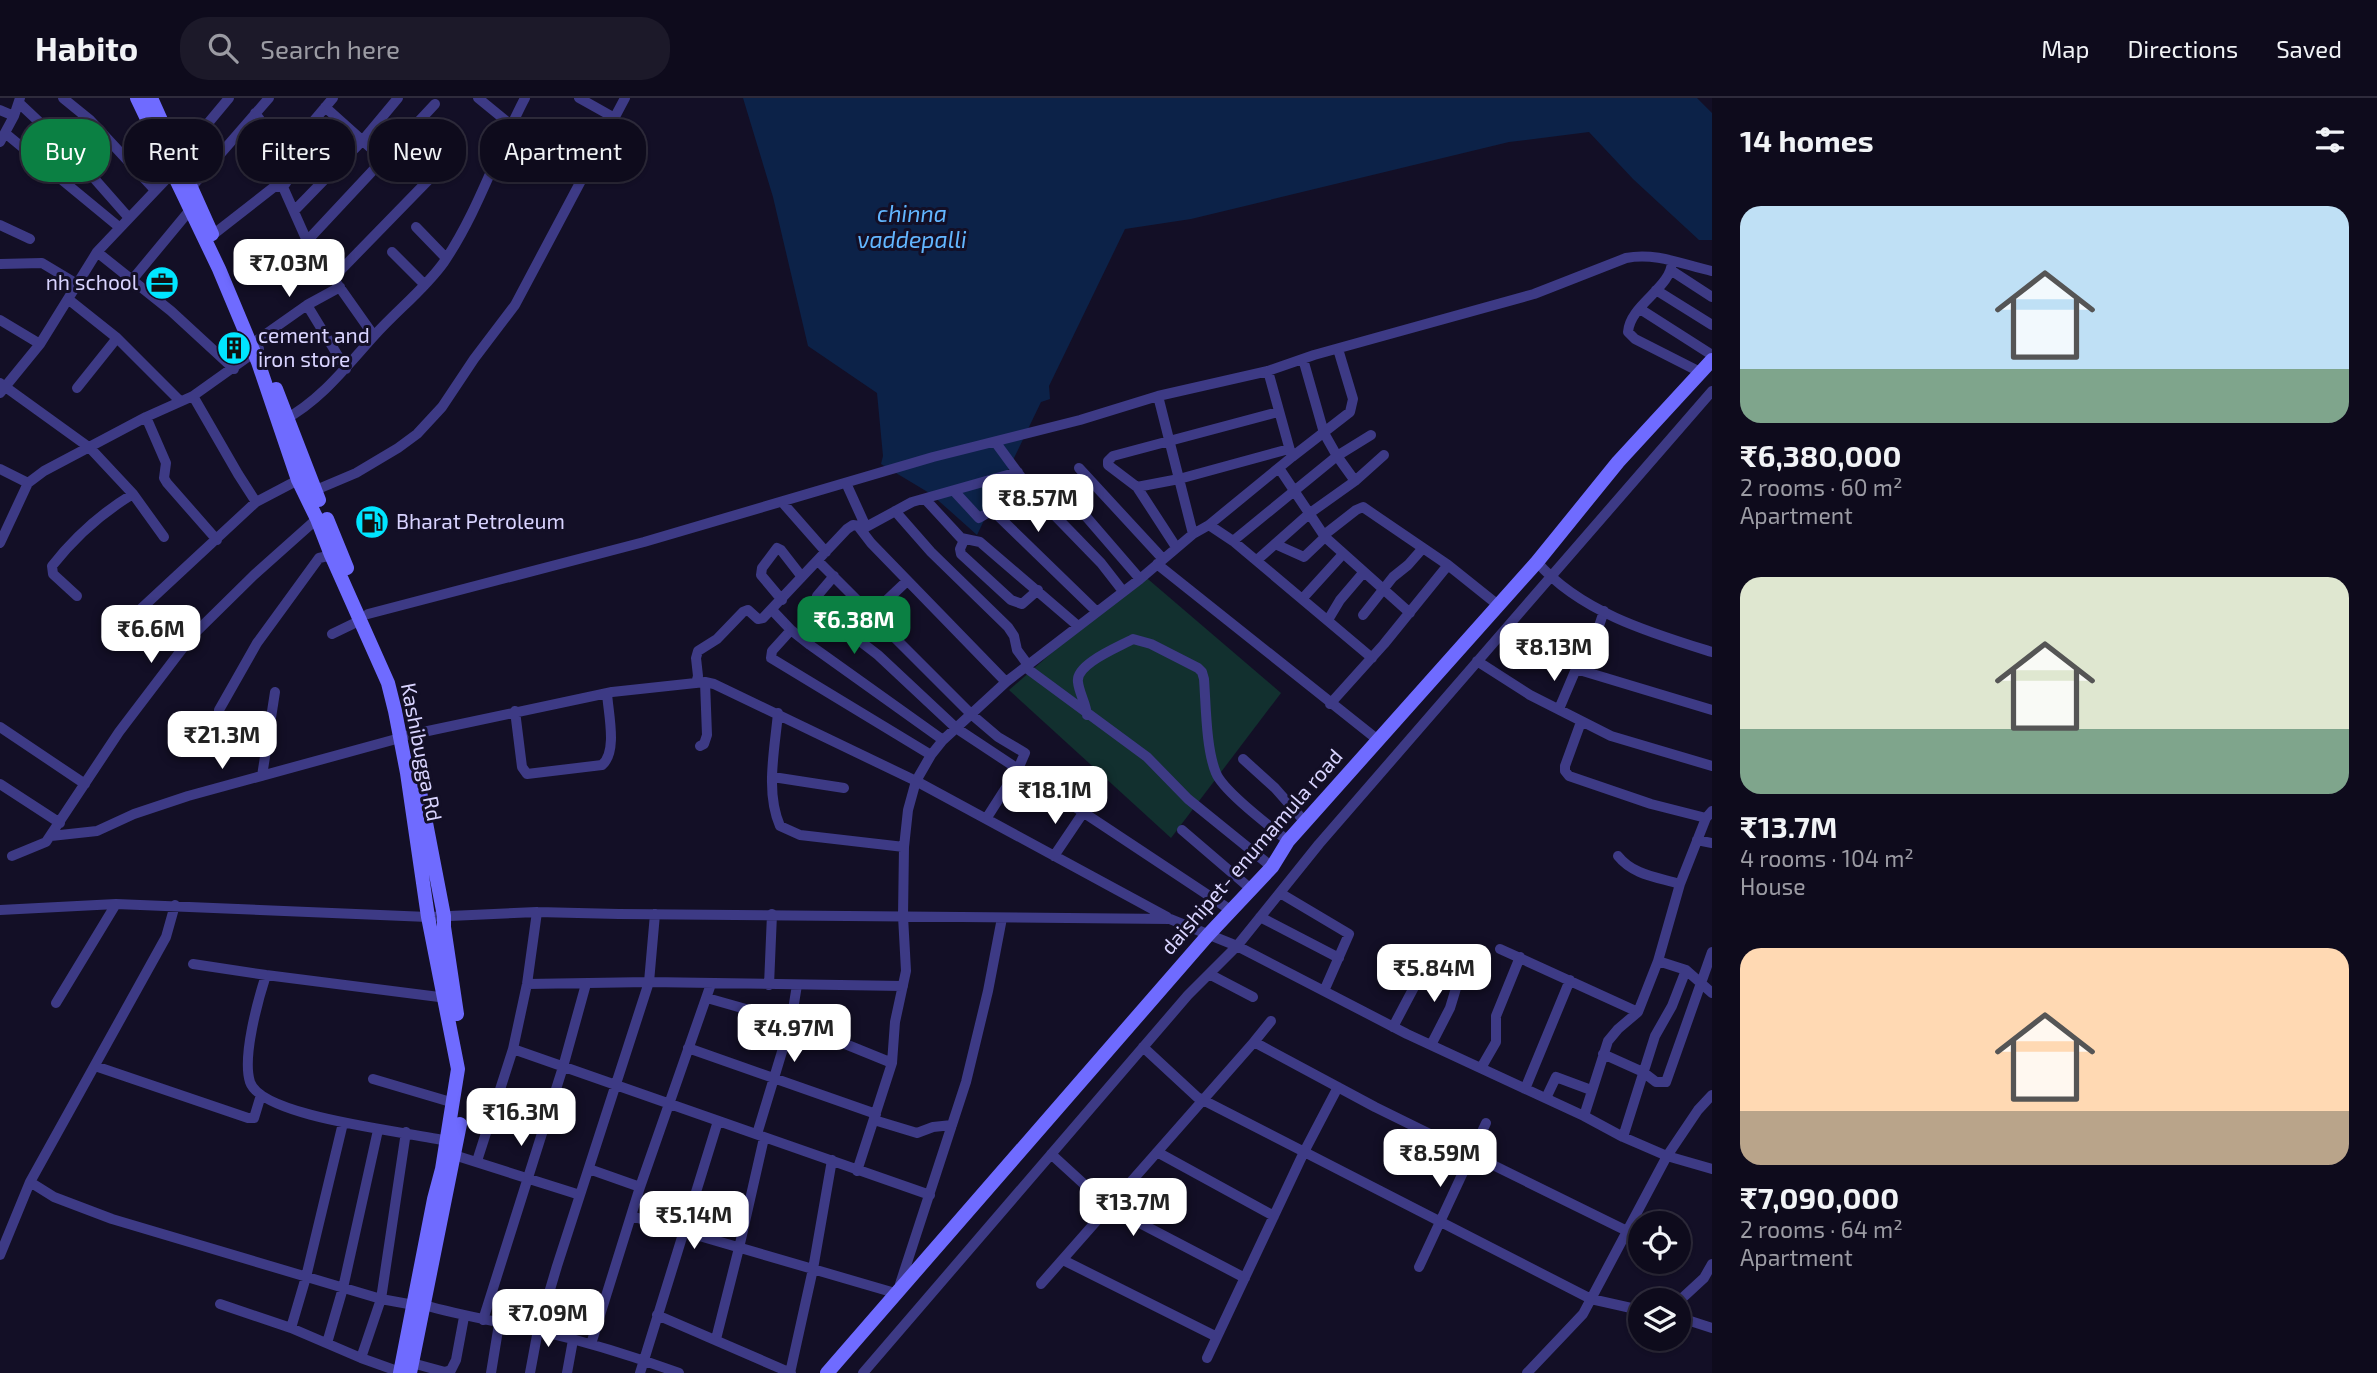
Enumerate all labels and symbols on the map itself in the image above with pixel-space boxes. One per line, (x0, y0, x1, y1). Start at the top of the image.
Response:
water label: chinna vaddepalli (857, 199, 967, 253)
pin: ₹7.03M (232, 240, 346, 299)
office icon: nh school (143, 264, 181, 302)
place label: nh school (46, 269, 139, 294)
place label: cement and iron store (258, 322, 370, 371)
building icon: cement and iron store (215, 329, 253, 367)
pin: ₹8.57M (981, 474, 1095, 534)
fuel station icon: Bharat Petroleum (353, 503, 391, 541)
place label: Bharat Petroleum (396, 508, 565, 533)
pin: ₹6.38M (797, 596, 911, 656)
pin: ₹6.6M (102, 606, 200, 665)
pin: ₹8.13M (1497, 624, 1611, 683)
street label: Kashibugga Rd (397, 680, 448, 823)
pin: ₹21.3M (165, 712, 279, 771)
street label: daishipet- enumamula road (1155, 743, 1347, 959)
pin: ₹18.1M (998, 766, 1112, 826)
pin: ₹5.84M (1377, 944, 1491, 1004)
pin: ₹4.97M (737, 1004, 851, 1064)
pin: ₹16.3M (464, 1088, 578, 1148)
pin: ₹8.59M (1383, 1130, 1497, 1189)
pin: ₹13.7M (1076, 1178, 1190, 1238)
pin: ₹5.14M (637, 1192, 751, 1251)
pin: ₹7.09M (491, 1290, 605, 1349)

